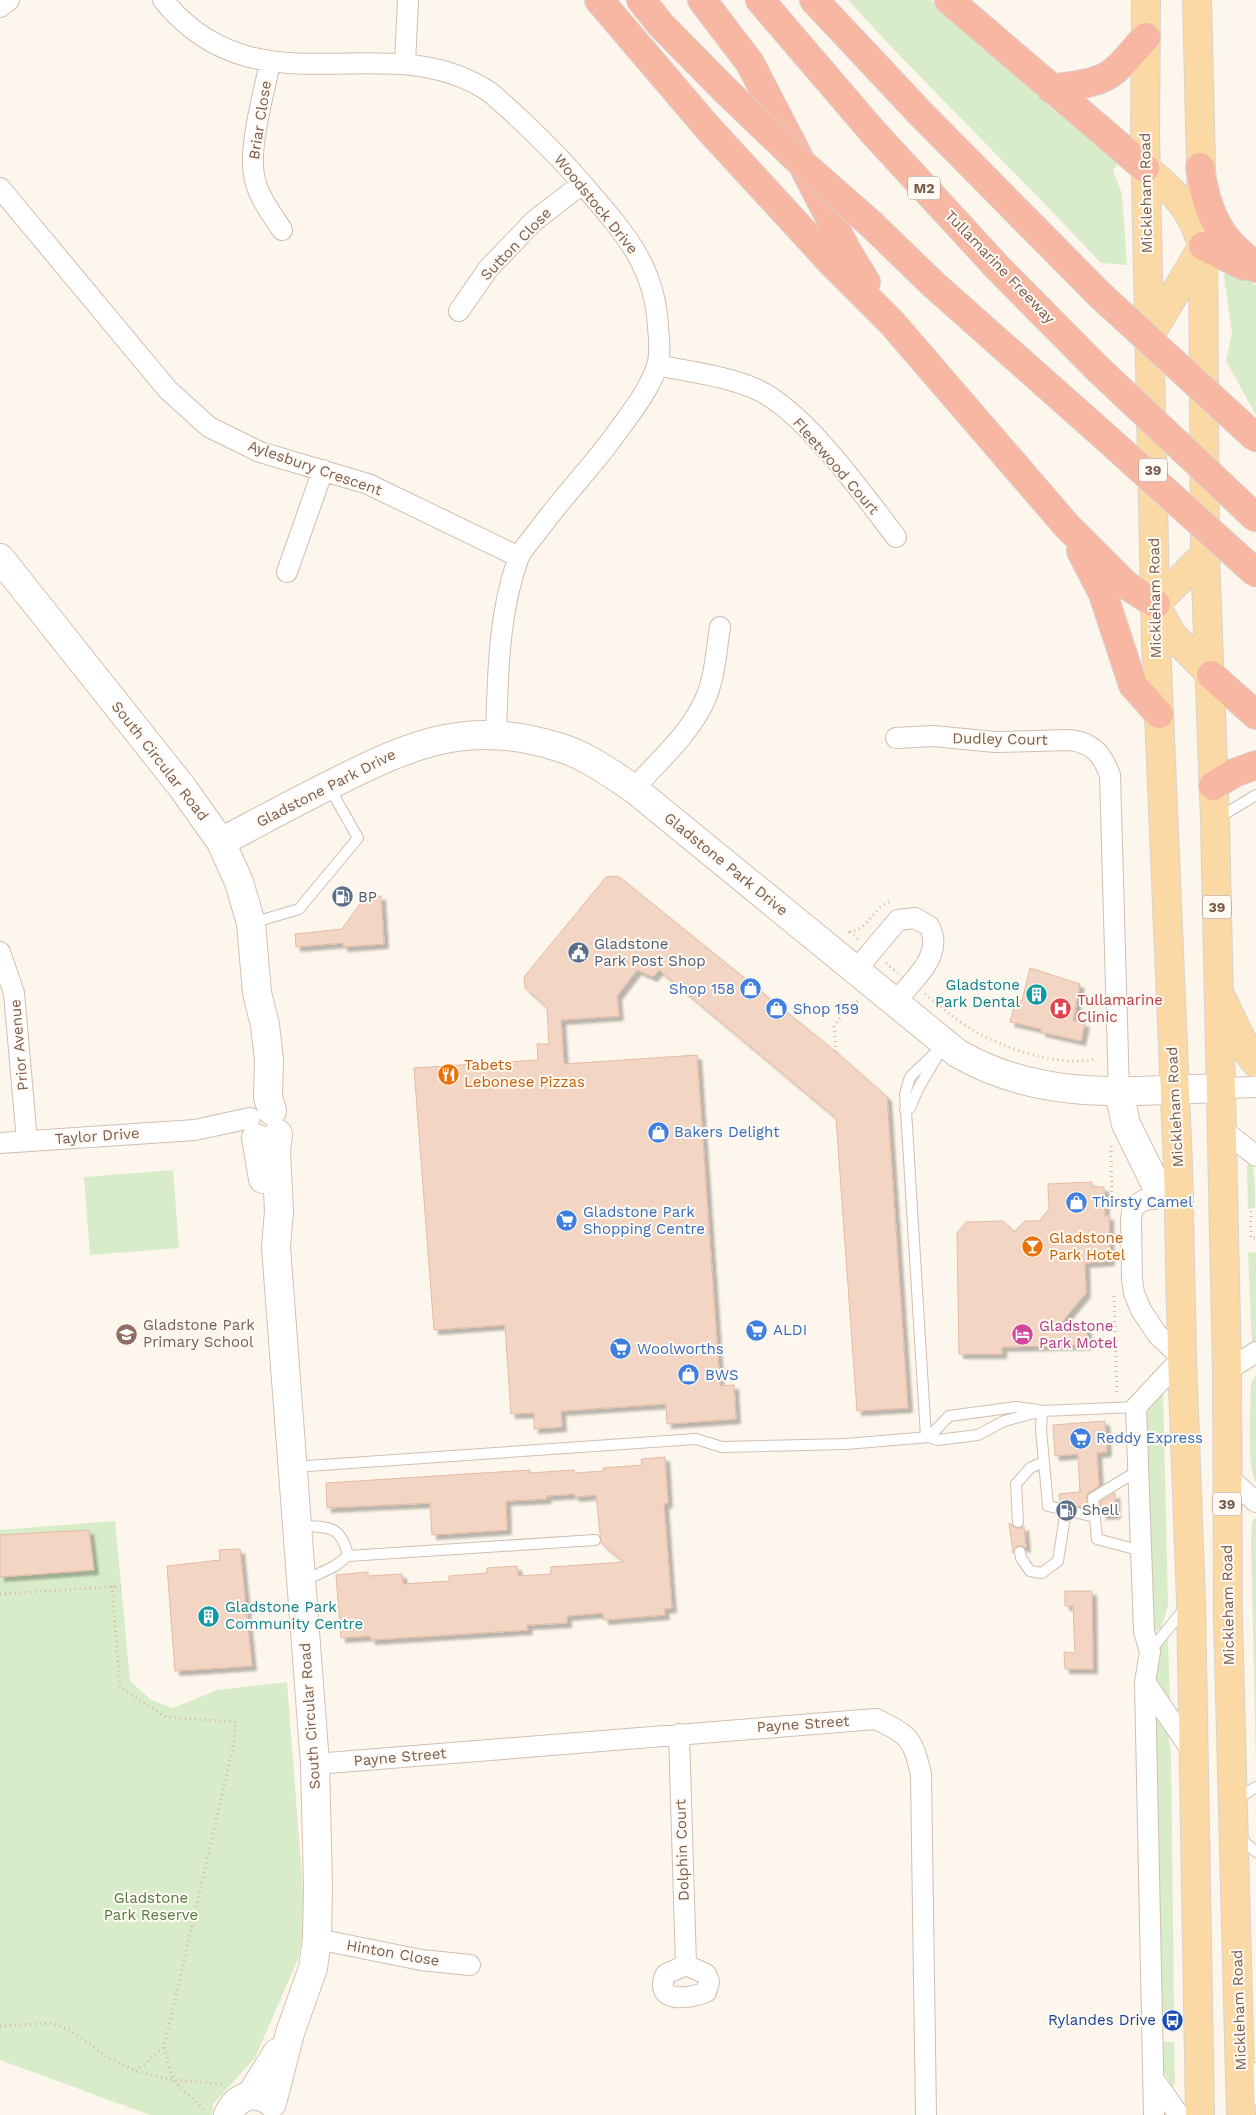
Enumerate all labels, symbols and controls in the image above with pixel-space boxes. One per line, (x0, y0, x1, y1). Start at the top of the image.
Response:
street label: Briar Close (245, 79, 275, 161)
street label: Mickleham Road (1136, 132, 1156, 254)
street label: Woodstock Drive (550, 150, 642, 258)
road number: M2 (908, 177, 940, 200)
street label: Sutton Close (477, 204, 555, 284)
street label: Tullamarine Freeway (941, 207, 1059, 328)
street label: Fleetwood Court (789, 414, 883, 519)
street label: Aylesbury Crescent (246, 437, 385, 500)
road number: 39 (1139, 458, 1167, 482)
street label: Mickleham Road (1145, 537, 1165, 659)
street label: South Circular Road (108, 698, 212, 824)
street label: Dudley Court (952, 729, 1049, 749)
street label: Gladstone Park Drive (253, 745, 399, 831)
street label: Gladstone Park Drive (661, 809, 791, 919)
fuel station icon: BP (330, 885, 354, 909)
place label: BP (358, 888, 377, 906)
road number: 39 (1203, 896, 1231, 919)
place label: Gladstone Park Post Shop (594, 935, 706, 970)
public building icon: Gladstone Park Post Shop (566, 941, 590, 965)
place label: Gladstone Park Dental (935, 976, 1020, 1011)
shop icon: Shop 158 (739, 977, 763, 1001)
place label: Shop 158 (669, 980, 735, 998)
building icon: Gladstone Park Dental (1024, 982, 1048, 1006)
place label: Tullamarine Clinic (1077, 991, 1163, 1026)
shop icon: Shop 159 (765, 997, 789, 1021)
hospital icon: Tullamarine Clinic (1049, 997, 1073, 1021)
street label: Prior Avenue (6, 999, 32, 1091)
place label: Shop 159 (793, 1000, 859, 1018)
street label: Mickleham Road (1163, 1046, 1187, 1168)
place label: Tabets Lebonese Pizzas (464, 1056, 585, 1091)
restaurant icon: Tabets Lebonese Pizzas (436, 1062, 460, 1086)
shop icon: Bakers Delight (646, 1120, 670, 1144)
place label: Bakers Delight (674, 1123, 780, 1141)
street label: Taylor Drive (54, 1124, 140, 1148)
shop icon: Thirsty Camel (1064, 1190, 1088, 1214)
place label: Thirsty Camel (1092, 1193, 1193, 1211)
place label: Gladstone Park Shopping Centre (583, 1203, 705, 1238)
supermarket icon: Gladstone Park Shopping Centre (555, 1209, 579, 1233)
place label: Gladstone Park Hotel (1049, 1229, 1126, 1264)
bar icon: Gladstone Park Hotel (1021, 1235, 1045, 1259)
place label: Gladstone Park Primary School (143, 1316, 255, 1351)
place label: Gladstone Park Motel (1039, 1317, 1118, 1352)
supermarket icon: ALDI (745, 1318, 769, 1342)
place label: ALDI (773, 1321, 807, 1339)
school or university icon: Gladstone Park Primary School (115, 1322, 139, 1346)
hotel icon: Gladstone Park Motel (1011, 1323, 1035, 1347)
supermarket icon: Woolworths (609, 1337, 633, 1361)
place label: Woolworths (637, 1340, 724, 1358)
shop icon: BWS (677, 1363, 701, 1387)
place label: BWS (705, 1366, 739, 1384)
supermarket icon: Reddy Express (1068, 1426, 1092, 1450)
place label: Reddy Express (1096, 1429, 1203, 1447)
road number: 39 (1213, 1492, 1241, 1516)
fuel station icon: Shell (1054, 1498, 1078, 1522)
place label: Shell (1082, 1501, 1119, 1519)
street label: Mickleham Road (1218, 1544, 1238, 1666)
place label: Gladstone Park Community Centre (225, 1598, 363, 1633)
building icon: Gladstone Park Community Centre (197, 1604, 221, 1628)
street label: South Circular Road (296, 1642, 324, 1790)
street label: Payne Street (756, 1712, 851, 1736)
street label: Payne Street (353, 1744, 448, 1770)
street label: Dolphin Court (671, 1798, 693, 1901)
park label: Gladstone Park Reserve (104, 1889, 198, 1924)
street label: Hinton Close (345, 1936, 441, 1970)
street label: Mickleham Road (1228, 1949, 1250, 2071)
bus stop icon: Rylandes Drive (1160, 2008, 1184, 2032)
place label: Rylandes Drive (1048, 2011, 1156, 2029)

